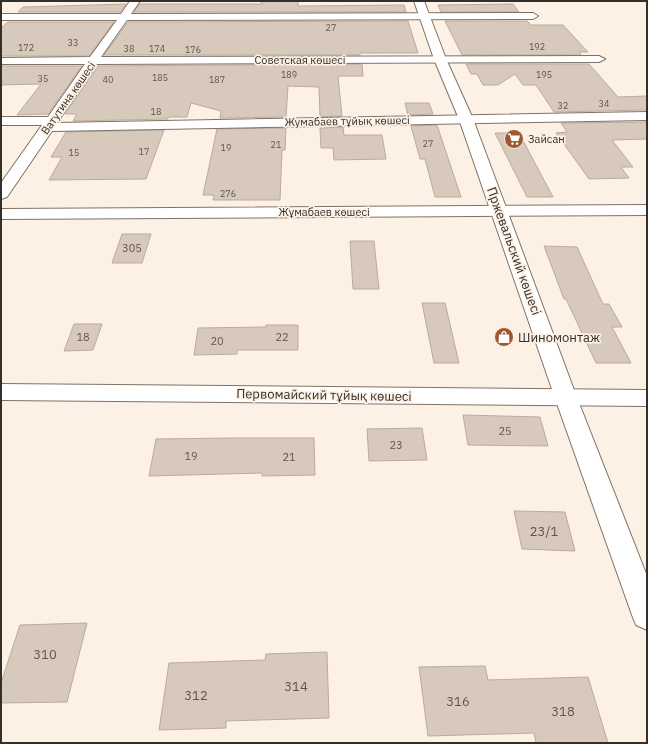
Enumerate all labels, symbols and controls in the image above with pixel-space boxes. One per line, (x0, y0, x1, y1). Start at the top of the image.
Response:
house number: 27 (326, 22, 336, 33)
house number: 33 (68, 37, 78, 48)
house number: 192 (529, 41, 545, 52)
house number: 172 (18, 42, 34, 53)
house number: 38 (124, 43, 134, 54)
house number: 174 (149, 43, 165, 54)
house number: 176 (185, 44, 201, 55)
street label: Советская көшесі (254, 53, 346, 67)
street label: Ватутина көшесі (38, 59, 98, 137)
house number: 189 (281, 69, 297, 80)
house number: 195 (536, 69, 552, 80)
house number: 185 (152, 72, 168, 83)
house number: 35 (38, 73, 48, 84)
house number: 40 (103, 74, 113, 85)
house number: 187 (209, 74, 225, 85)
house number: 34 (599, 98, 609, 109)
house number: 32 (558, 100, 568, 111)
house number: 18 (151, 106, 161, 117)
street label: Жумабаев тұйық көшесі (284, 113, 410, 129)
supermarket icon: Зайсан (503, 128, 525, 150)
place label: Зайсан (528, 132, 565, 146)
house number: 27 (423, 138, 433, 149)
house number: 21 (271, 139, 281, 150)
house number: 19 (221, 142, 231, 153)
house number: 17 (139, 146, 149, 157)
house number: 15 (69, 147, 79, 158)
street label: Пржевальский көшесі (483, 185, 545, 317)
house number: 276 (220, 188, 236, 199)
street label: Жұмабаев көшесі (278, 205, 370, 219)
house number: 305 (122, 241, 142, 255)
shop icon: Шиномонтаж (493, 326, 515, 348)
place label: Шиномонтаж (518, 329, 600, 346)
house number: 18 (76, 330, 90, 344)
house number: 22 (275, 330, 289, 344)
house number: 20 (210, 334, 224, 348)
street label: Первомайский тұйық көшесі (236, 385, 412, 405)
house number: 25 (498, 424, 512, 438)
house number: 23 (389, 438, 403, 452)
house number: 19 (184, 449, 198, 463)
house number: 21 (282, 450, 296, 464)
house number: 23/1 (530, 523, 558, 540)
house number: 310 (33, 646, 57, 663)
house number: 314 (284, 678, 308, 695)
house number: 312 (184, 687, 208, 704)
house number: 316 (446, 693, 470, 710)
house number: 318 (551, 703, 575, 720)

